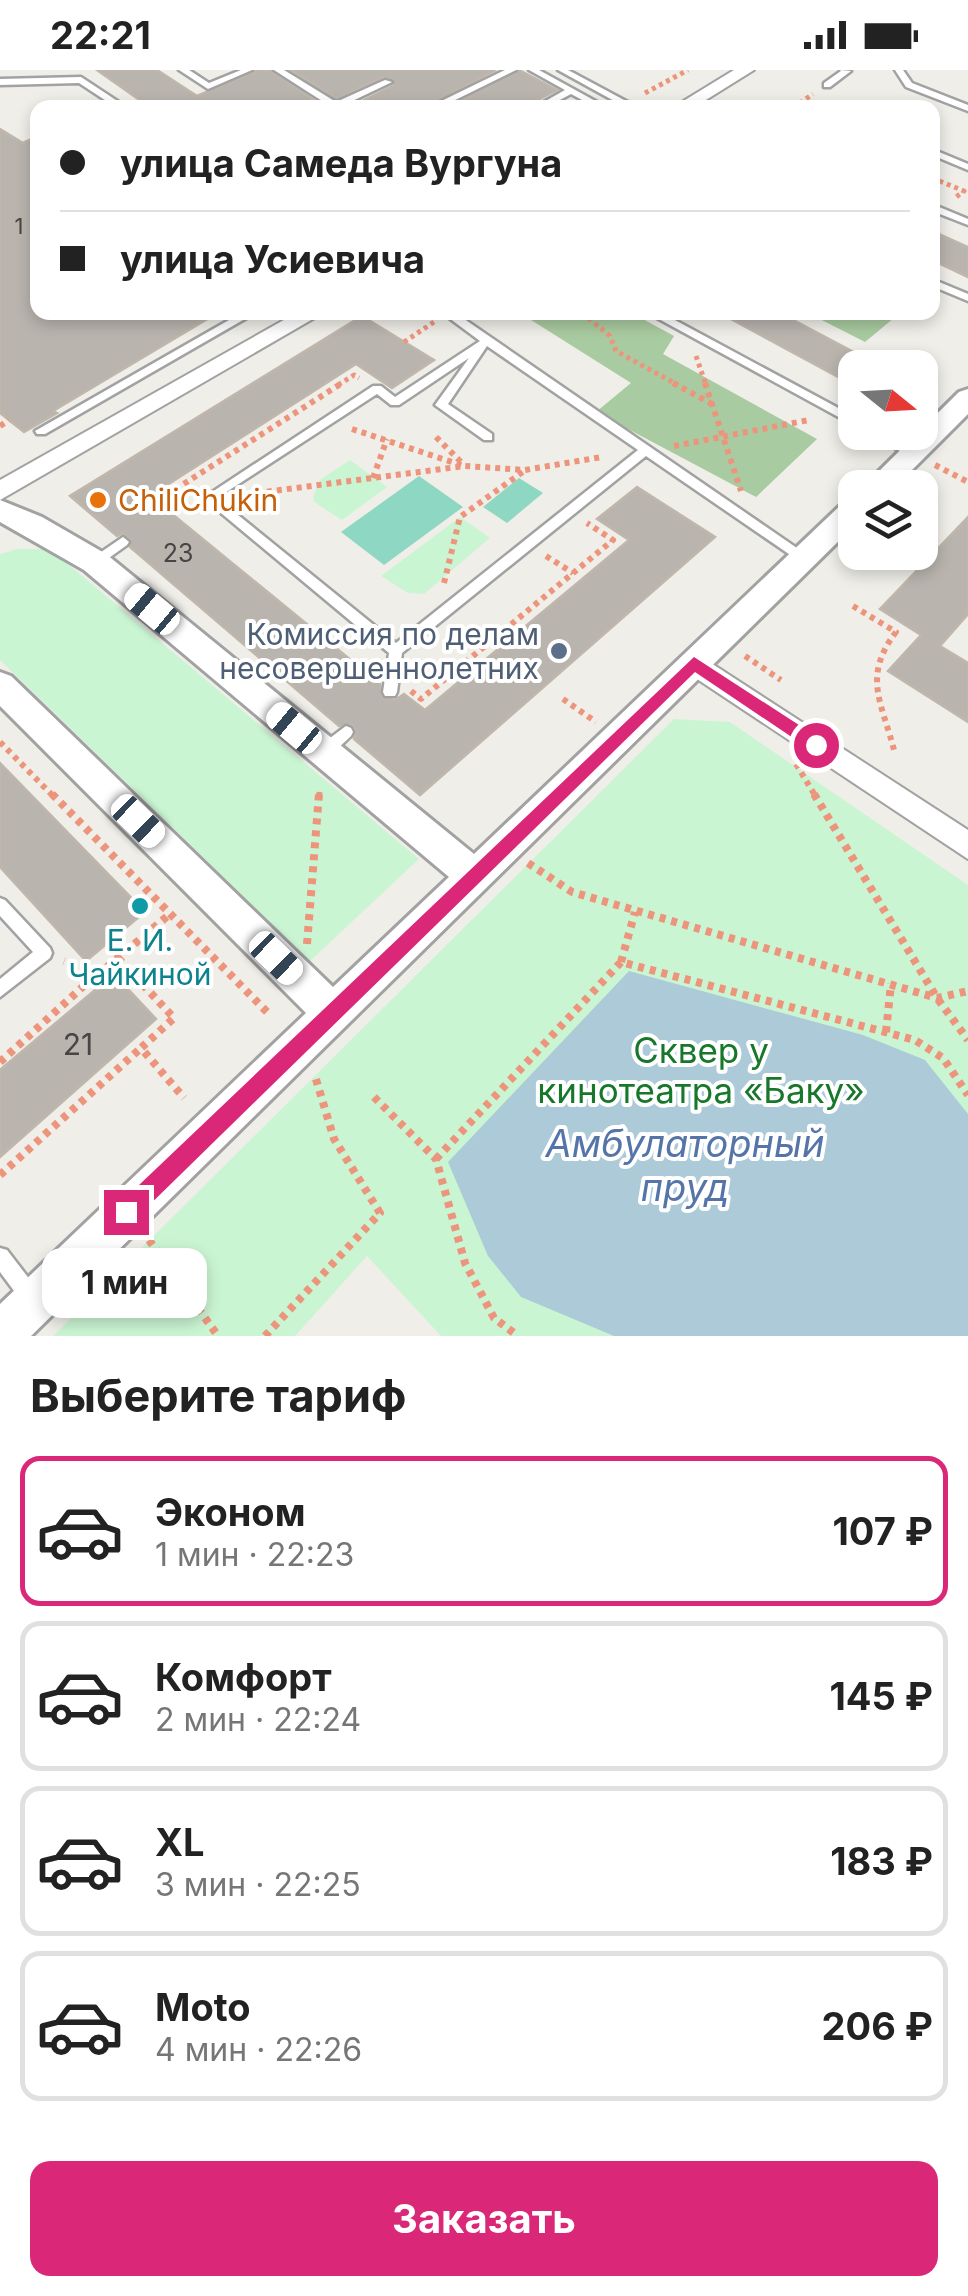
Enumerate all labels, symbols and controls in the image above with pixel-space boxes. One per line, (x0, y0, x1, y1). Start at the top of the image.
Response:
text: 22:21 (50, 12, 151, 58)
text: улица Самеда Вургуна (120, 140, 562, 186)
house number: 1 (15, 213, 23, 239)
text: улица Усиевича (120, 236, 425, 282)
north arrow (838, 350, 938, 450)
map controls (838, 350, 938, 570)
button: layers (838, 470, 938, 570)
place label: ChiliChukin (118, 482, 278, 518)
marker: ChiliChukin (87, 489, 109, 511)
house number: 23 (163, 538, 193, 568)
car (119, 578, 185, 640)
place label: Комиссия по делам несовершеннолетних (219, 616, 539, 686)
marker: Комиссия по делам несовершеннолетних (548, 640, 570, 662)
car (261, 697, 327, 759)
route start (794, 723, 839, 768)
car (106, 789, 170, 853)
marker: Е. И. Чайкиной (129, 895, 151, 917)
place label: Е. И. Чайкиной (68, 922, 212, 992)
car (244, 926, 308, 990)
house number: 21 (63, 1026, 93, 1062)
park label: Сквер у кинотеатра «Баку» (537, 1029, 865, 1111)
water label: Амбулаторный пруд (544, 1120, 825, 1210)
route end (104, 1190, 149, 1235)
callout: 1 мин (44, 1247, 208, 1317)
text: 1 мин (81, 1263, 168, 1302)
text: Выберите тариф (30, 1368, 406, 1423)
icon: car (35, 1486, 125, 1576)
text: Эконом (155, 1489, 306, 1535)
text: 107 ₽ (832, 1508, 933, 1554)
text: 1 мин · 22:23 (155, 1535, 354, 1574)
icon: car (35, 1651, 125, 1741)
text: Комфорт (155, 1654, 332, 1700)
text: 145 ₽ (829, 1673, 933, 1719)
text: 2 мин · 22:24 (155, 1700, 361, 1739)
icon: car (35, 1816, 125, 1906)
text: XL (155, 1819, 205, 1865)
text: 183 ₽ (830, 1838, 933, 1884)
text: 3 мин · 22:25 (155, 1865, 361, 1904)
icon: car (35, 1981, 125, 2071)
text: Moto (155, 1984, 251, 2030)
text: 206 ₽ (822, 2003, 933, 2049)
text: 4 мин · 22:26 (155, 2030, 362, 2069)
button: Заказать (30, 2161, 938, 2276)

